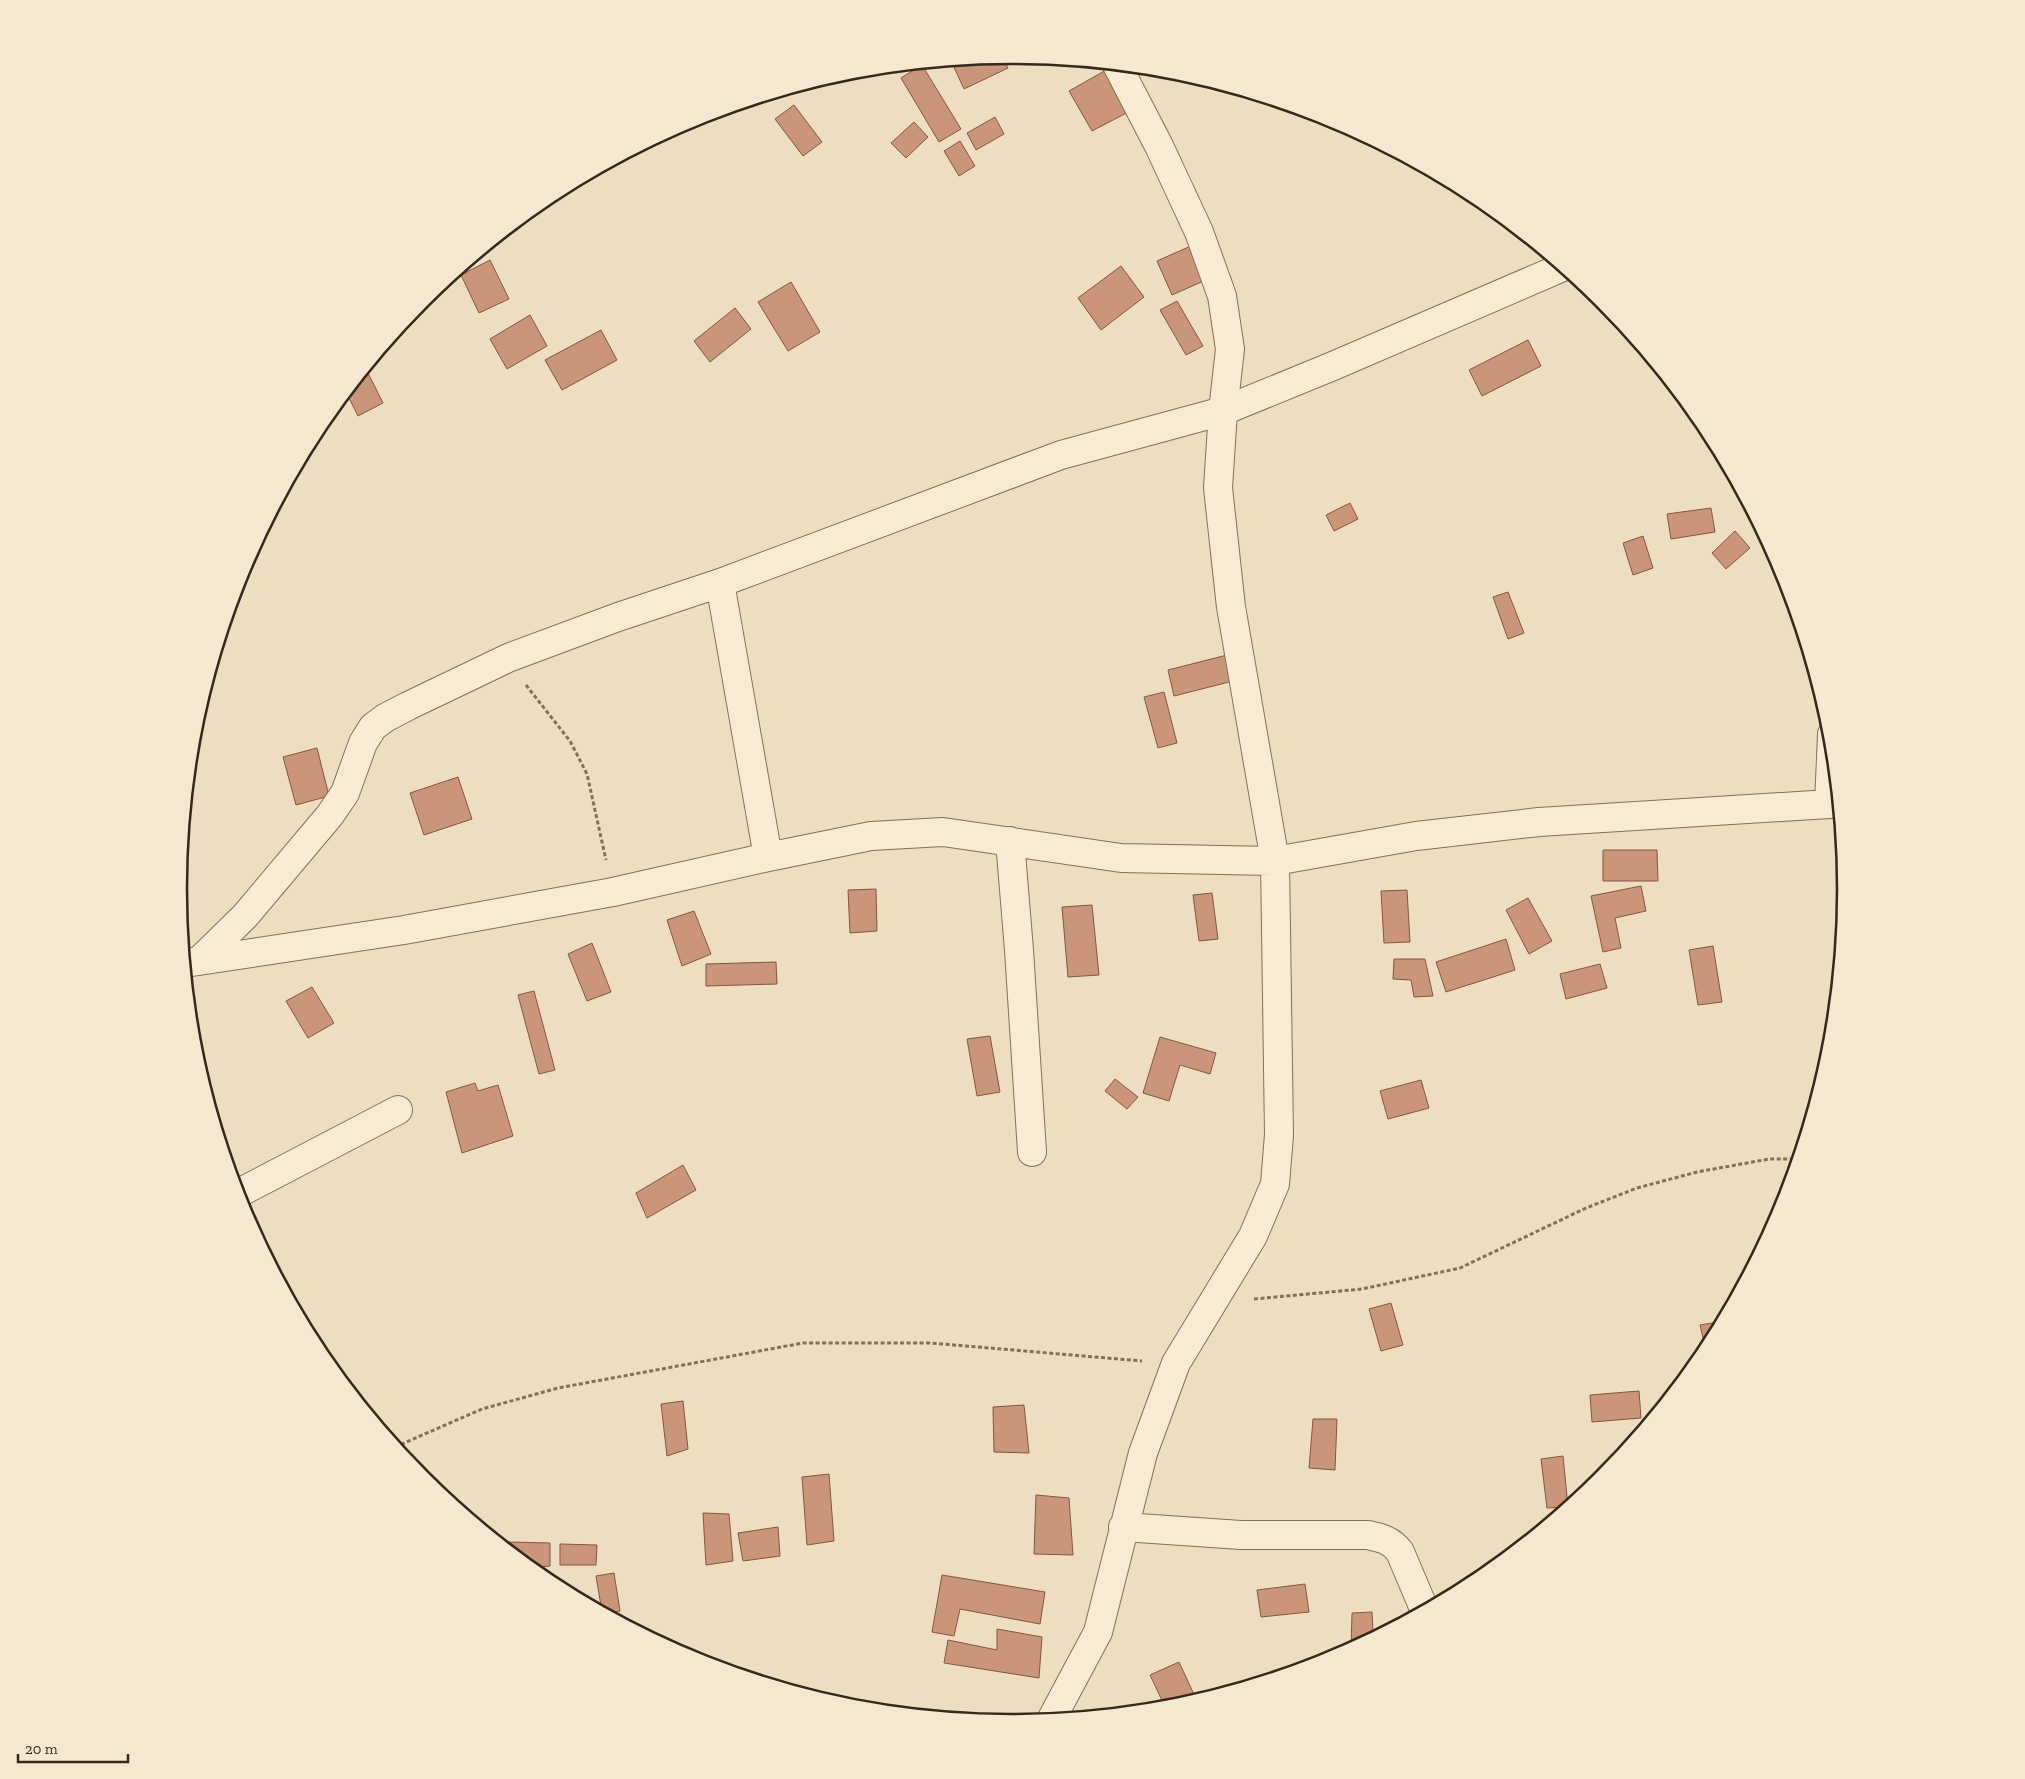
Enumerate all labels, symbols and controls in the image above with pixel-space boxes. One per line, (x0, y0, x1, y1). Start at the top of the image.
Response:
scale bar (18, 1732, 128, 1764)
text: 20 m (25, 1740, 58, 1758)

